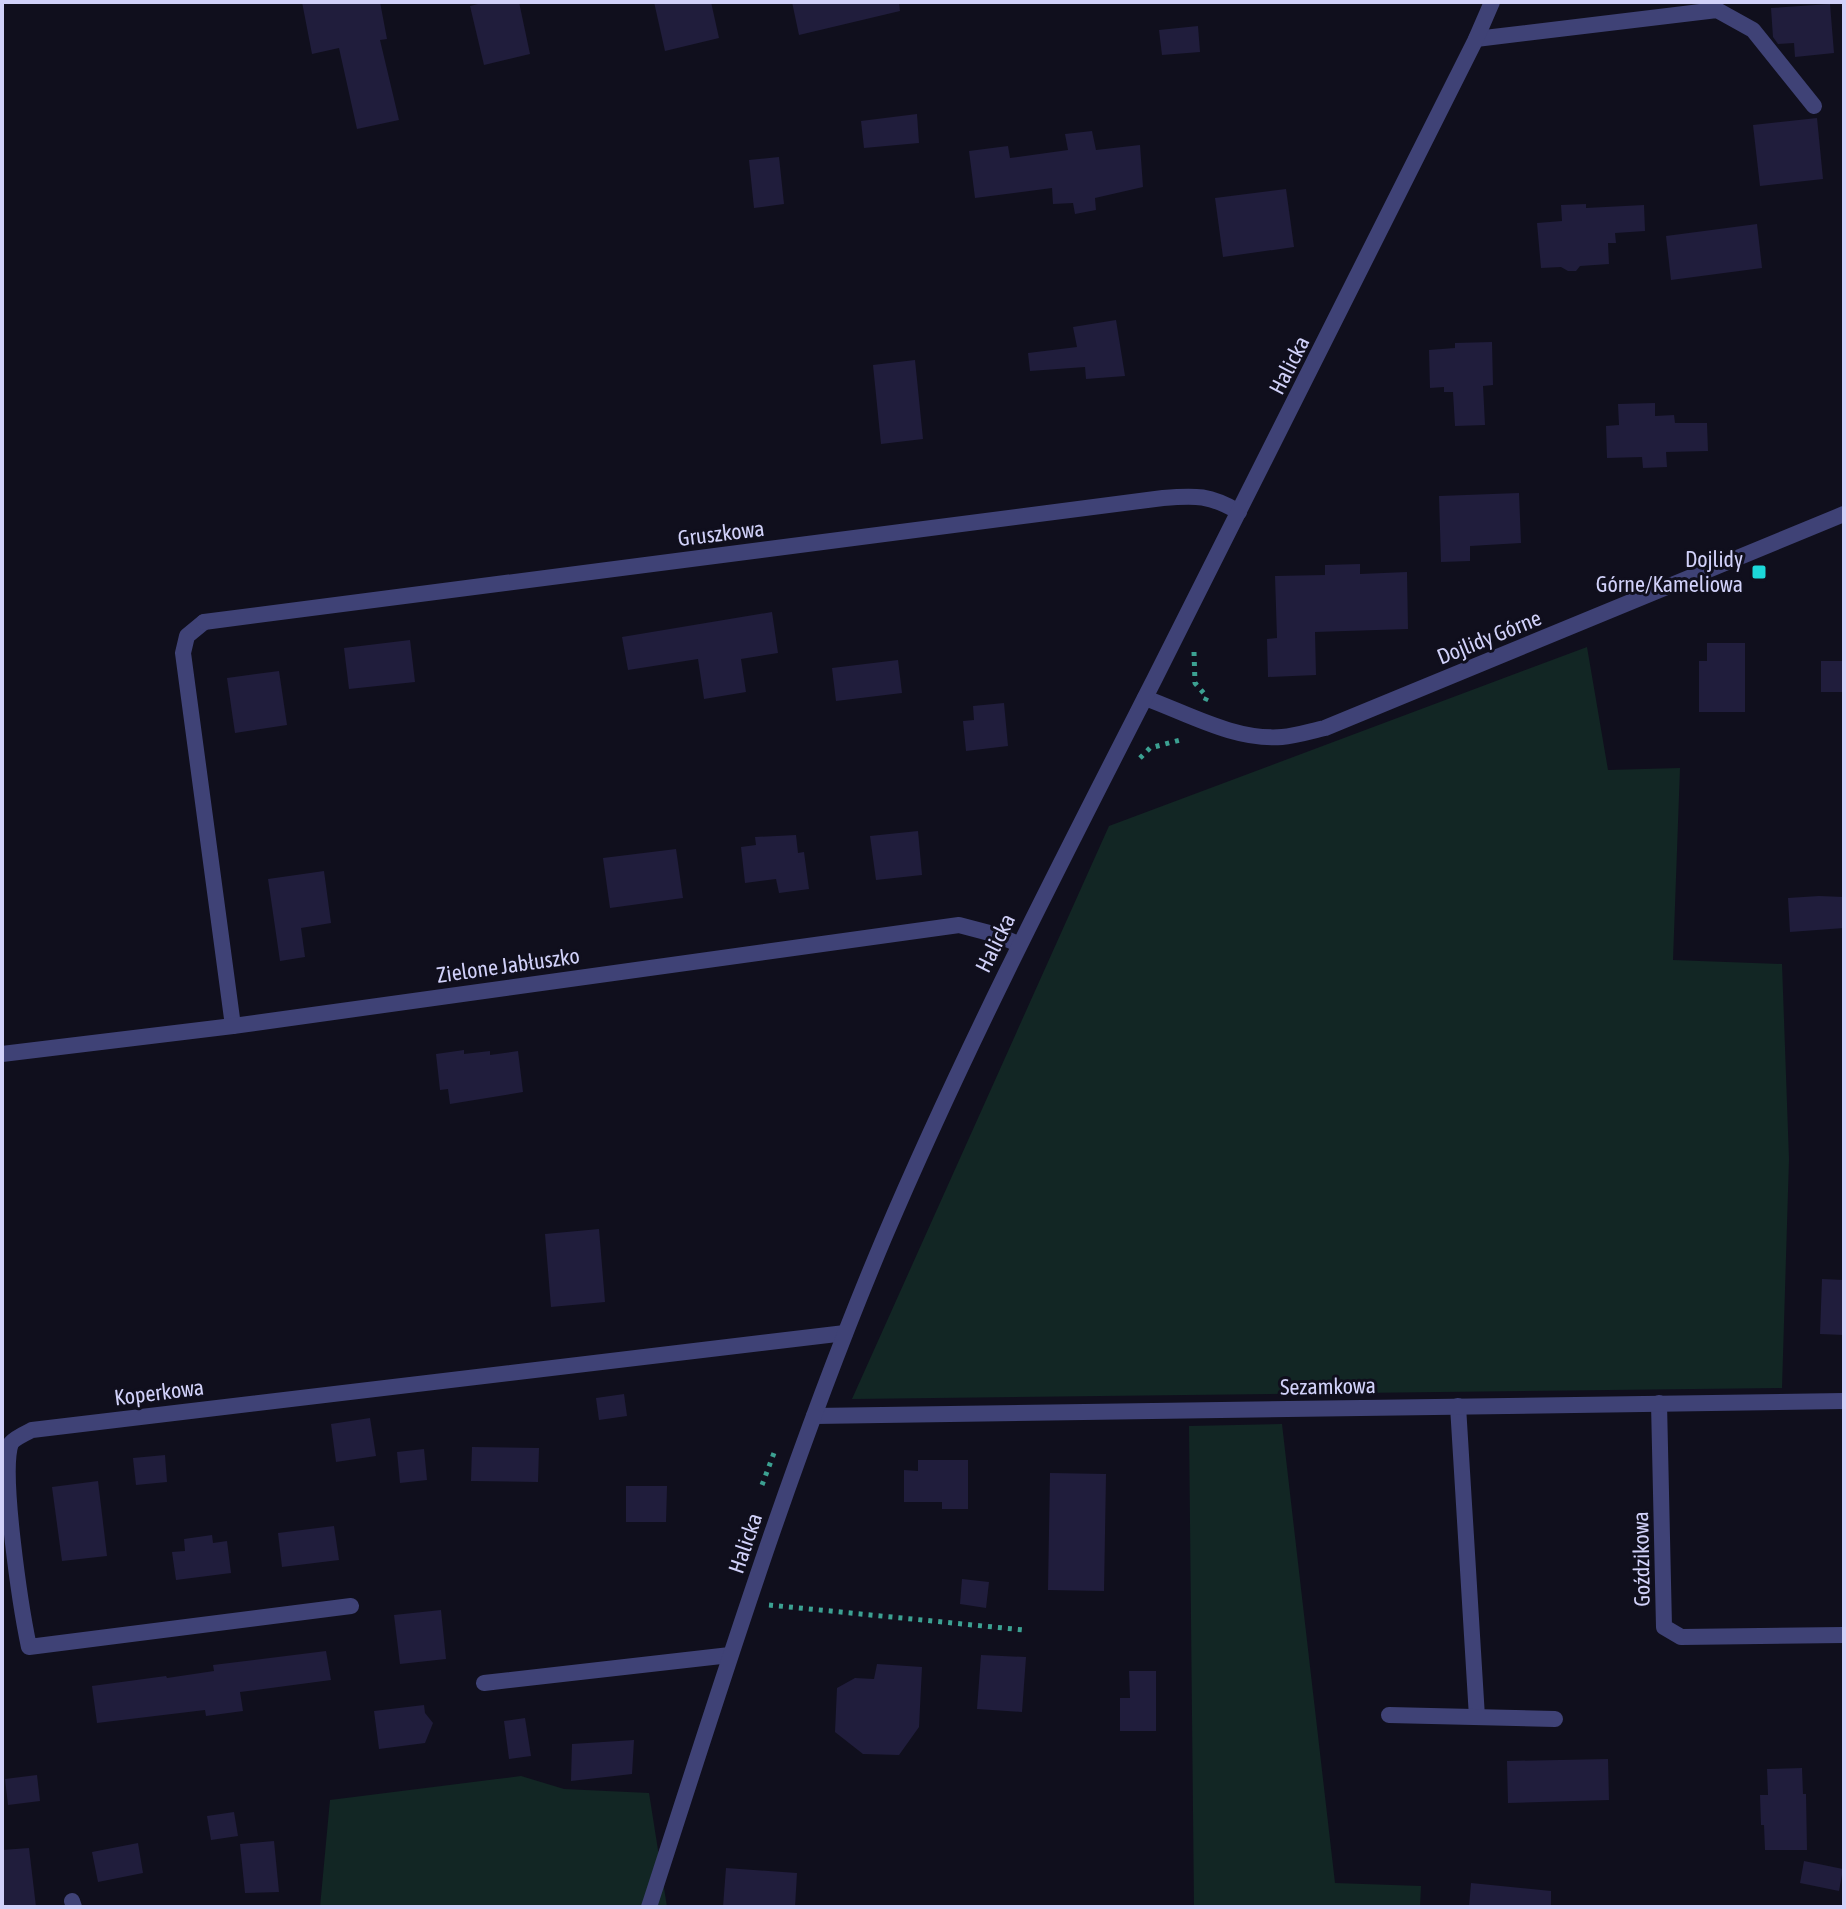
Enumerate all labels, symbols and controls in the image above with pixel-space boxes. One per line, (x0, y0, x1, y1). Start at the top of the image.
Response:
street label: Halicka (1263, 331, 1315, 399)
street label: Gruszkowa (676, 515, 766, 551)
place label: Dojlidy Górne/Kameliowa (1596, 546, 1743, 597)
marker: Dojlidy Górne/Kameliowa (1750, 563, 1768, 581)
street label: Dojlidy Górne (1433, 604, 1545, 670)
street label: Halicka (970, 909, 1020, 977)
street label: Zielone Jabłuszko (435, 942, 581, 988)
street label: Sezamkowa (1280, 1372, 1376, 1400)
street label: Koperkowa (113, 1374, 205, 1410)
street label: Halicka (723, 1509, 767, 1577)
street label: Goździkowa (1627, 1511, 1655, 1607)

